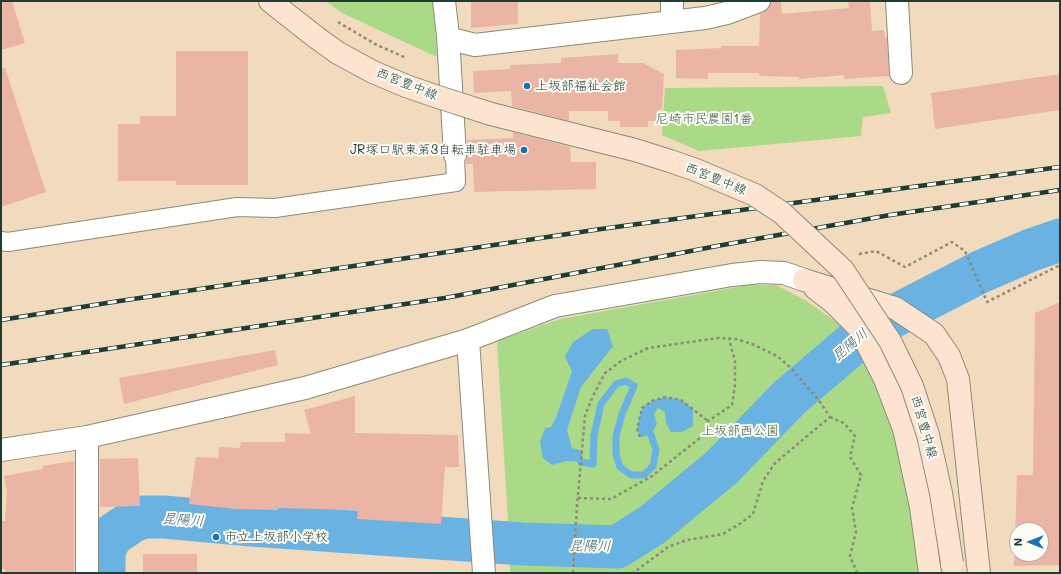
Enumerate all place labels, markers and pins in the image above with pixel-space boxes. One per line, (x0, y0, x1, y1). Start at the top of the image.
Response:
place label: 上坂部福祉会館 (535, 78, 626, 94)
marker: 上坂部福祉会館 (522, 81, 532, 91)
place label: JR塚口駅東第3自転車駐車場 (350, 142, 516, 158)
marker: JR塚口駅東第3自転車駐車場 (519, 145, 529, 155)
place label: 市立上坂部小学校 (224, 529, 328, 545)
marker: 市立上坂部小学校 (211, 532, 221, 542)

